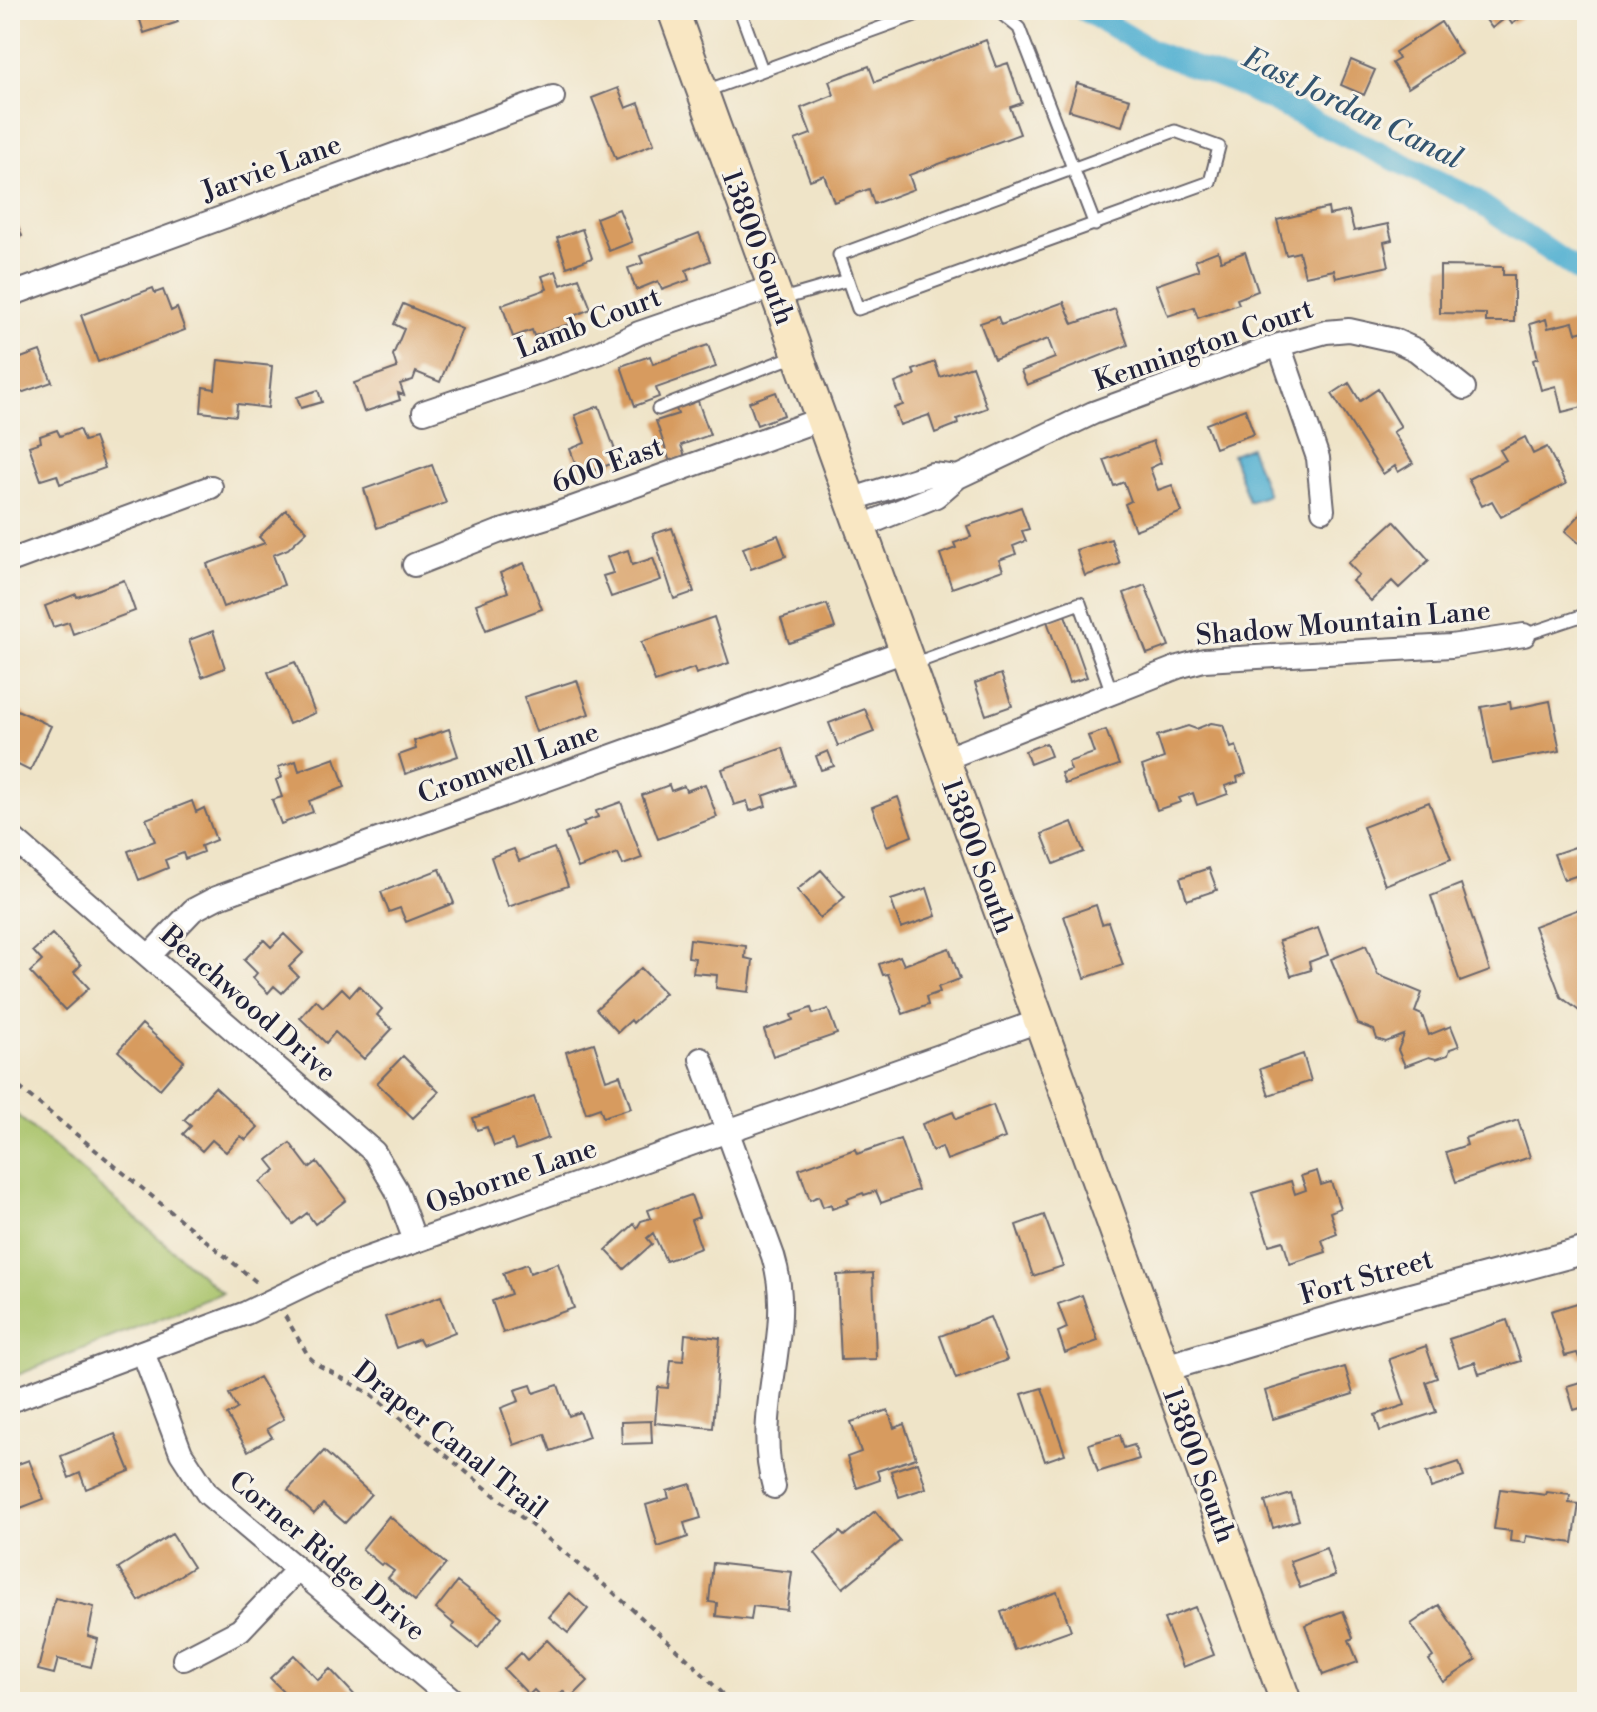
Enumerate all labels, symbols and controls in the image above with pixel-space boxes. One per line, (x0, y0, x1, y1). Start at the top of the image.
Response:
water label: East Jordan Canal (1235, 39, 1469, 178)
street label: Jarvie Lane (196, 127, 346, 210)
street label: 13800 South (713, 165, 802, 330)
street label: Lamb Court (511, 280, 666, 367)
street label: Kennington Court (1089, 291, 1318, 399)
street label: 600 East (547, 429, 668, 502)
street label: Shadow Mountain Lane (1194, 593, 1492, 654)
street label: Cromwell Lane (413, 714, 604, 812)
street label: 13800 South (933, 774, 1022, 939)
street label: Beachwood Drive (152, 917, 343, 1090)
street label: Osborne Lane (421, 1131, 602, 1222)
street label: Fort Street (1296, 1242, 1437, 1313)
street label: Draper Canal Trail (346, 1354, 554, 1527)
street label: 13800 South (1154, 1383, 1243, 1548)
street label: Corner Ridge Drive (222, 1464, 433, 1649)

